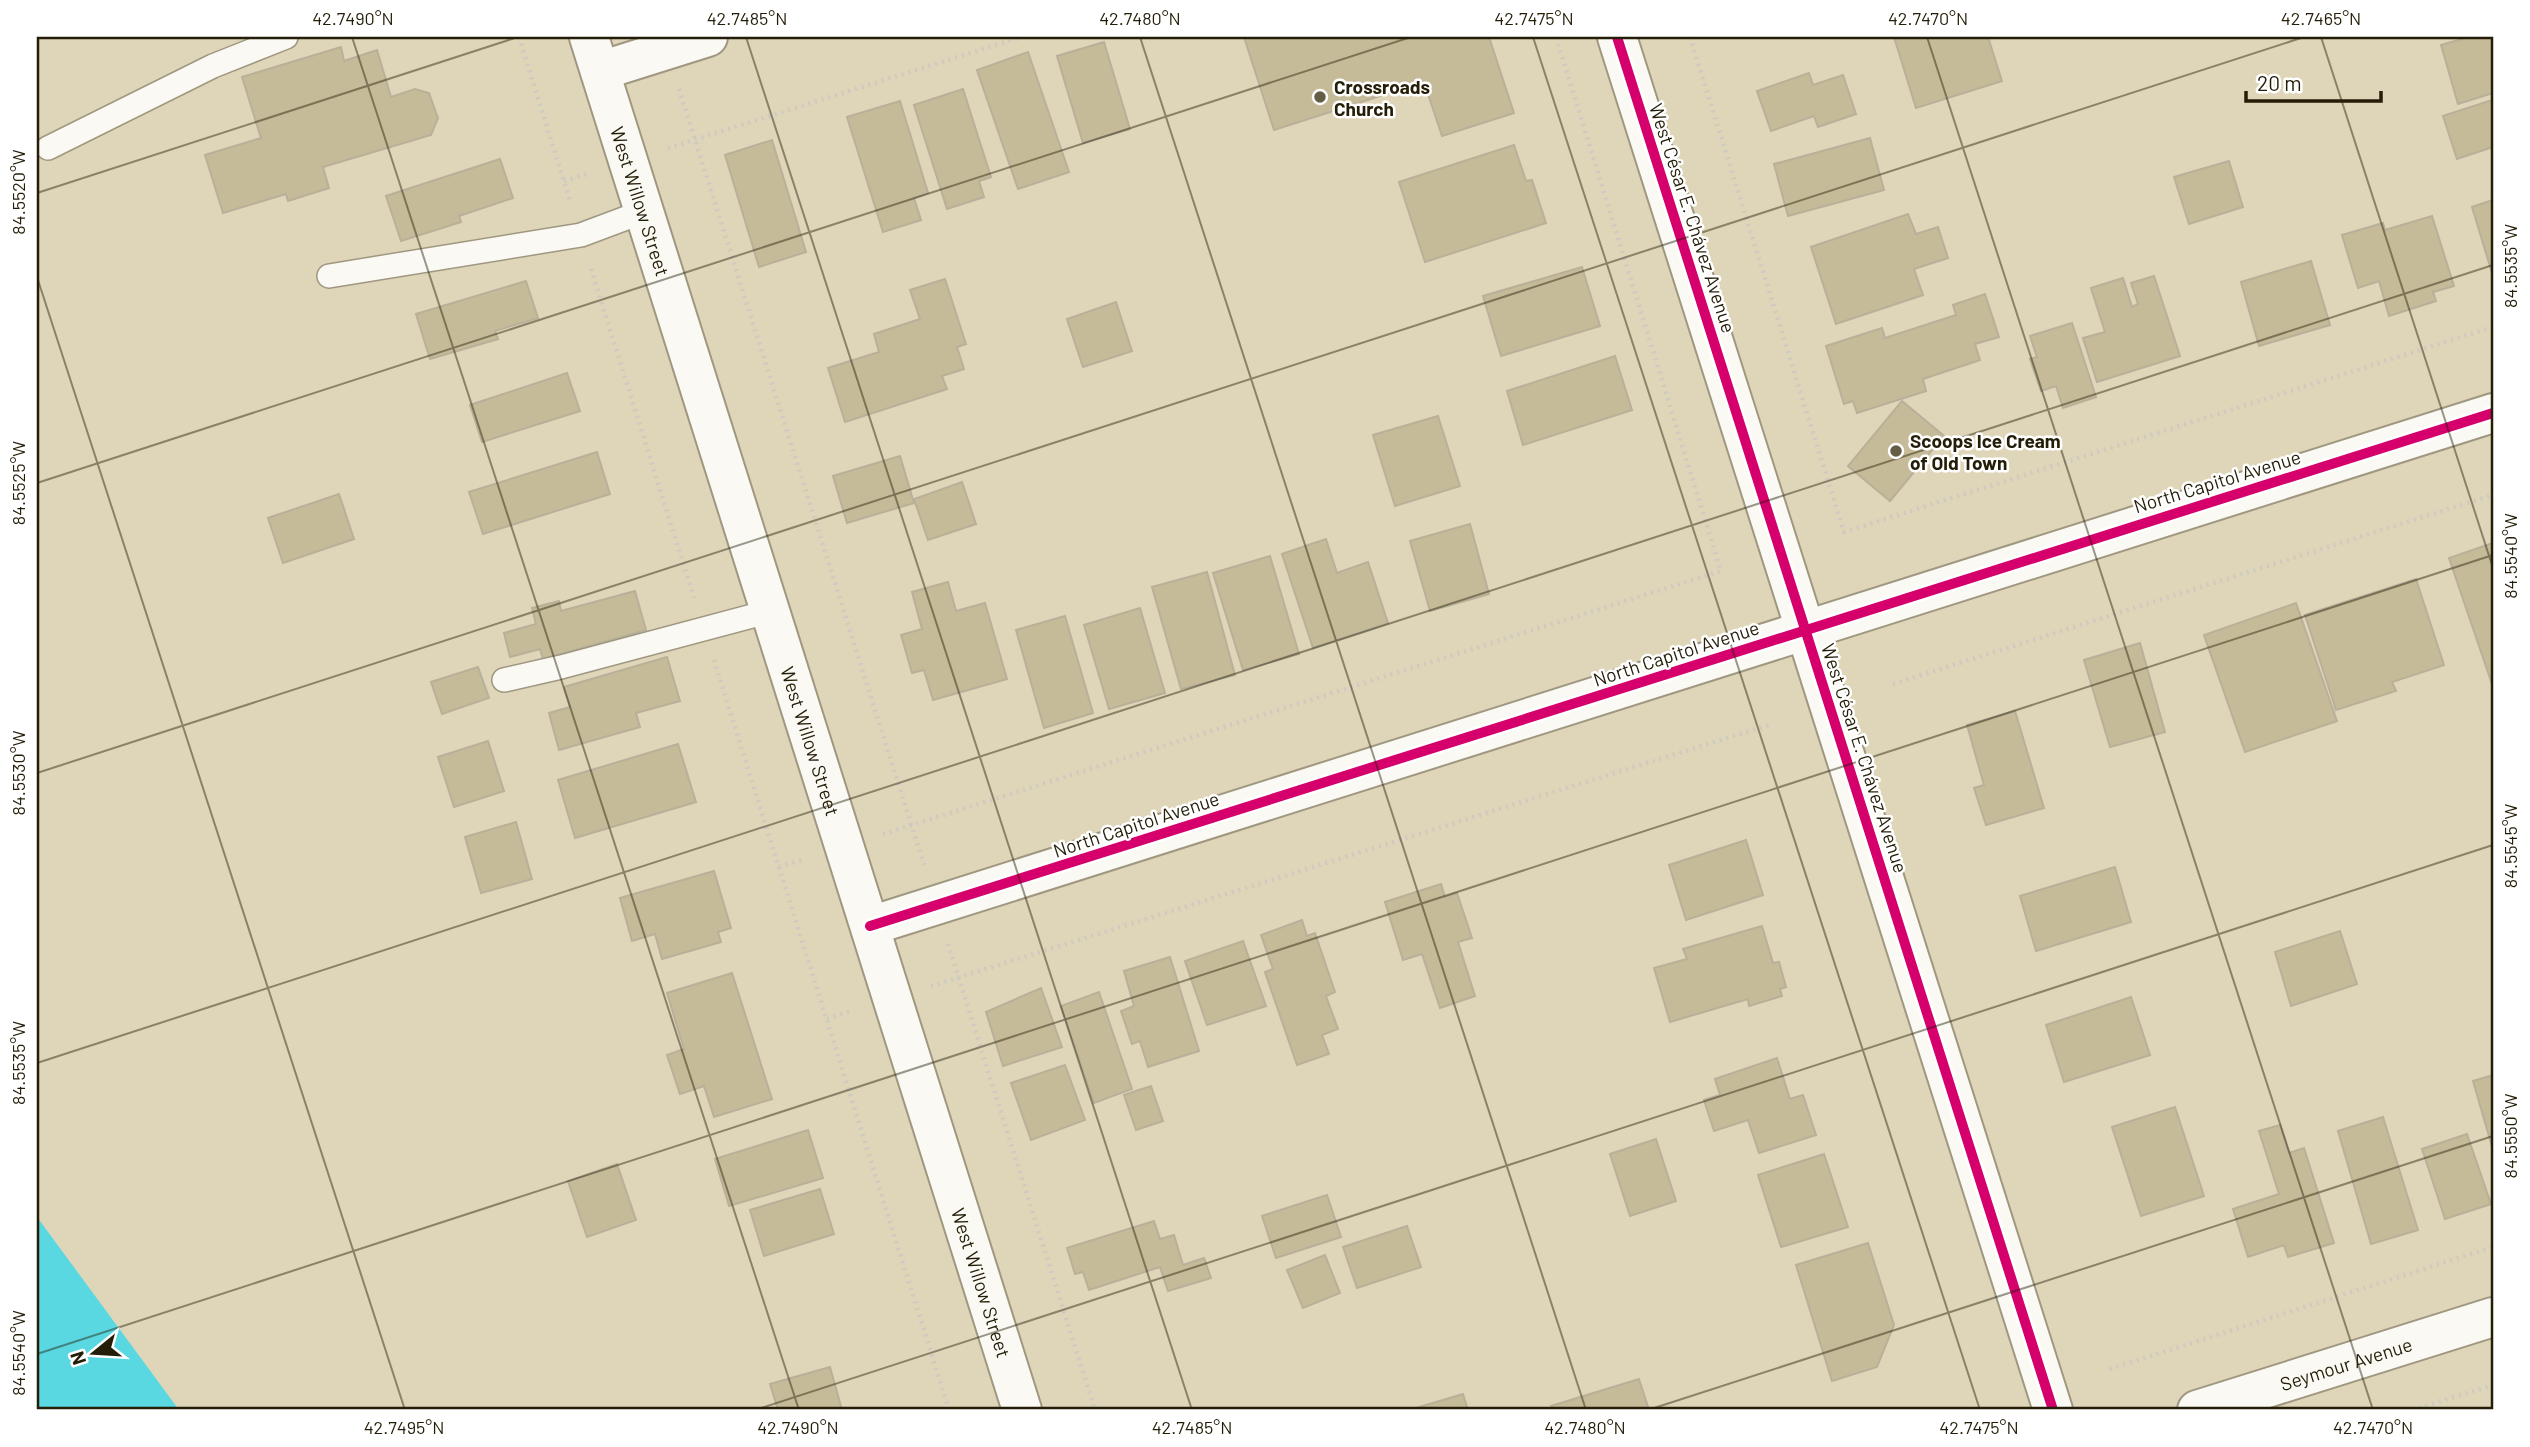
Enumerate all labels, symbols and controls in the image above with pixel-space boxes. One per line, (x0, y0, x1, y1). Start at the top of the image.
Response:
text: 42.7490°N (312, 7, 394, 29)
text: 42.7485°N (707, 7, 787, 29)
text: 42.7480°N (1099, 7, 1181, 29)
text: 42.7475°N (1494, 7, 1574, 29)
text: 42.7470°N (1888, 7, 1968, 29)
text: 42.7465°N (2281, 7, 2361, 29)
scale bar (2246, 60, 2381, 104)
text: 20 m (2257, 70, 2302, 95)
place label: Crossroads Church (1334, 75, 1430, 120)
marker: Crossroads Church (1312, 89, 1328, 105)
street label: West César E. Chávez Avenue (1645, 100, 1741, 336)
street label: West Willow Street (606, 124, 675, 279)
text: 84.5520°W (7, 149, 29, 235)
text: 84.5535°W (2499, 224, 2521, 308)
place label: Scoops Ice Cream of Old Town (1910, 429, 2061, 474)
text: 84.5525°W (7, 441, 29, 525)
marker: Scoops Ice Cream of Old Town (1888, 443, 1904, 459)
street label: North Capitol Avenue (2131, 445, 2303, 517)
text: 84.5540°W (2499, 513, 2521, 599)
street label: North Capitol Avenue (1590, 615, 1762, 691)
street label: West César E. Chávez Avenue (1817, 640, 1913, 876)
street label: West Willow Street (777, 663, 845, 818)
text: 84.5530°W (7, 730, 29, 815)
street label: North Capitol Avenue (1050, 786, 1222, 862)
text: 84.5545°W (2499, 803, 2521, 888)
text: 84.5535°W (7, 1021, 29, 1105)
text: 84.5550°W (2499, 1093, 2521, 1178)
street label: West Willow Street (947, 1205, 1016, 1360)
text: 84.5540°W (7, 1310, 29, 1396)
north arrow (60, 1318, 130, 1388)
street label: Seymour Avenue (2277, 1332, 2415, 1395)
text: N (64, 1349, 90, 1368)
text: 42.7495°N (364, 1416, 444, 1438)
text: 42.7490°N (757, 1416, 839, 1438)
text: 42.7485°N (1152, 1416, 1232, 1438)
text: 42.7480°N (1544, 1416, 1626, 1438)
text: 42.7475°N (1939, 1416, 2019, 1438)
text: 42.7470°N (2333, 1416, 2413, 1438)

